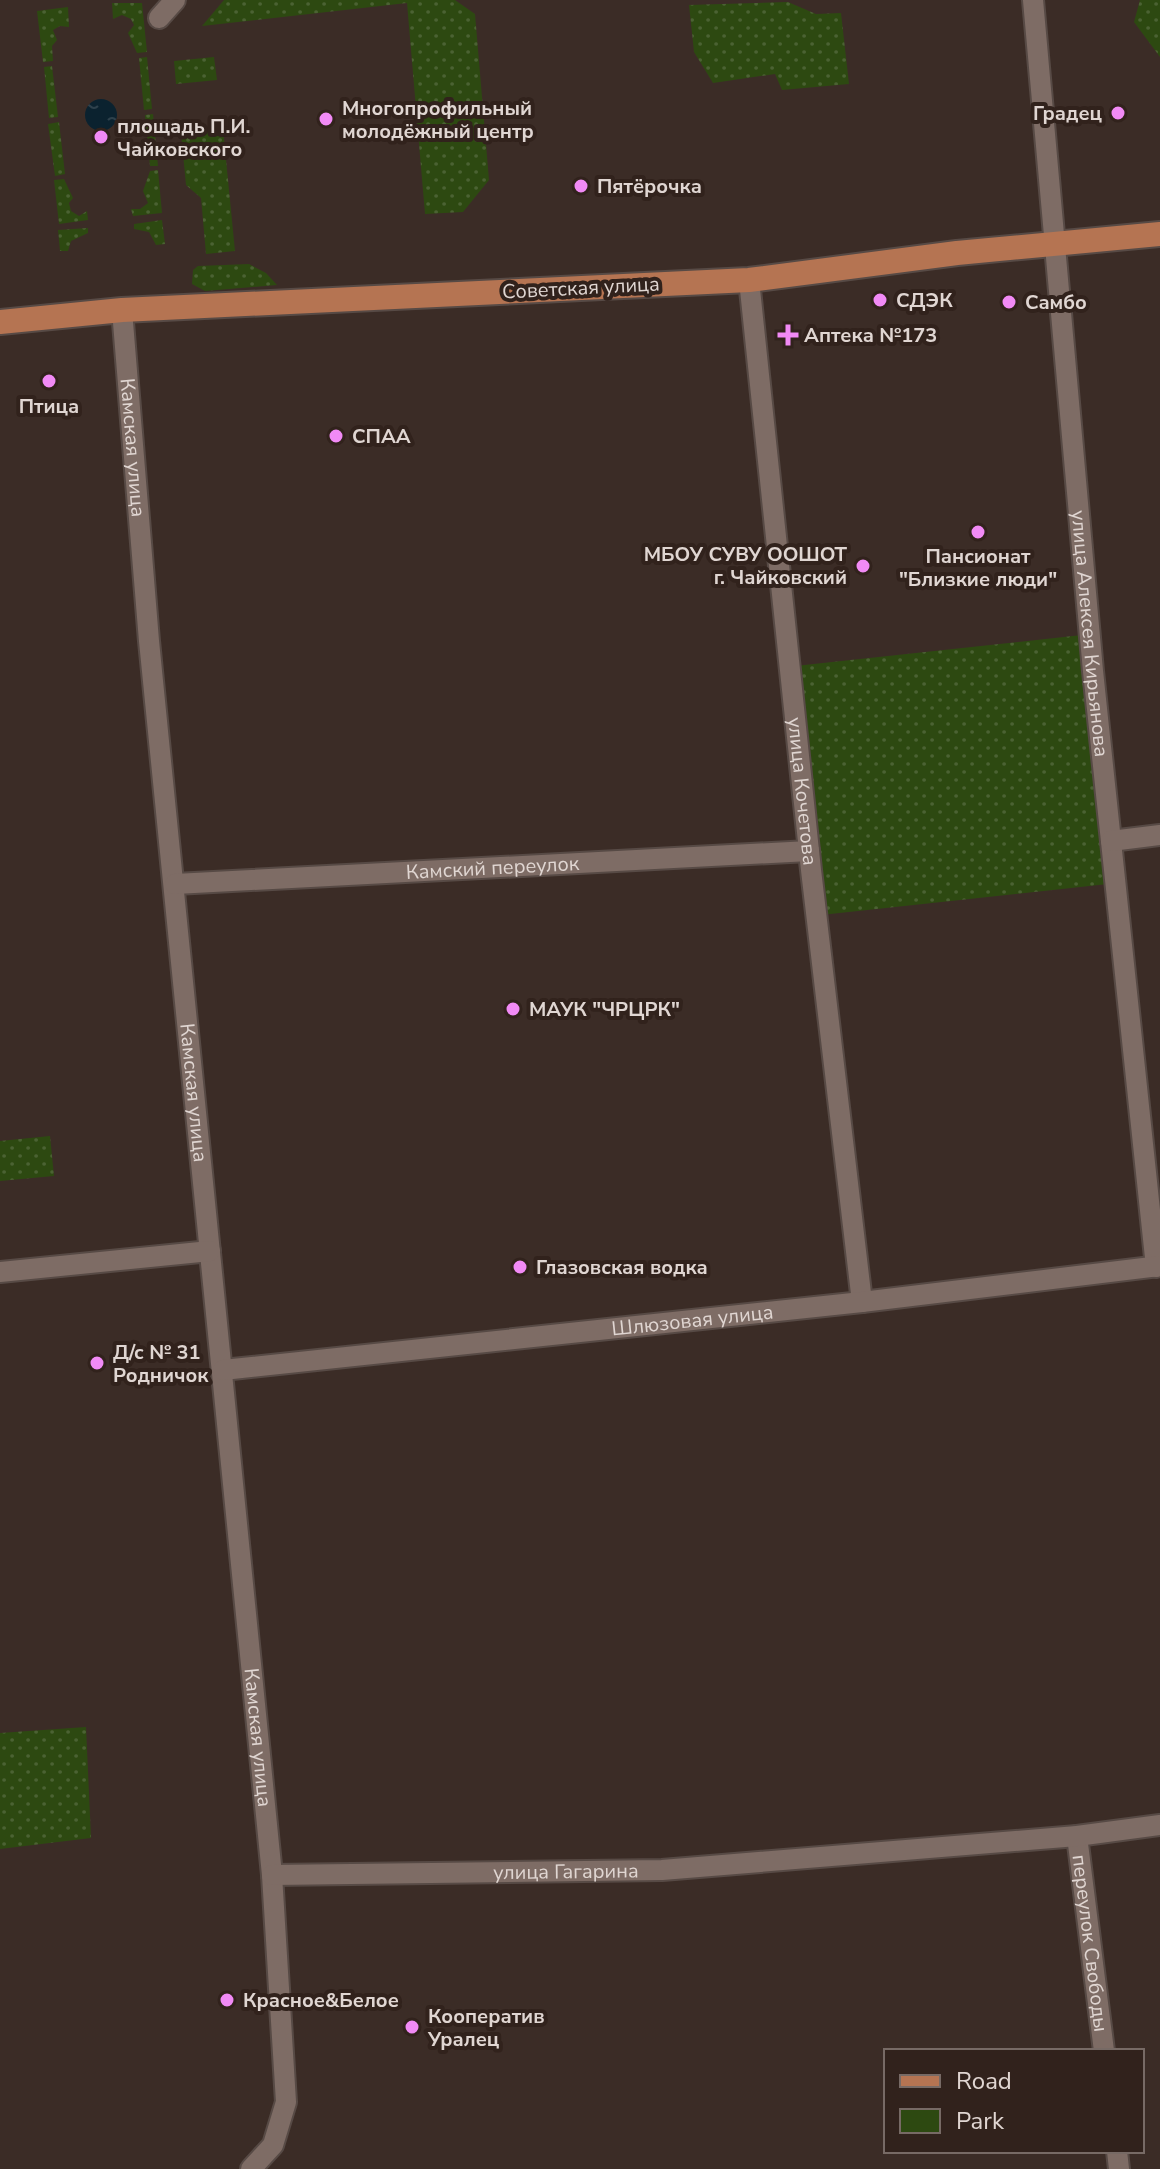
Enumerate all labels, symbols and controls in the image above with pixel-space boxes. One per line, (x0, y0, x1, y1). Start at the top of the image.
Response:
place label: Многопрофильный молодёжный центр (342, 95, 534, 145)
place label: Градец (1033, 100, 1103, 127)
marker: Градец (1109, 104, 1127, 122)
marker: Многопрофильный молодёжный центр (317, 110, 335, 128)
place label: площадь П.И. Чайковского (117, 113, 250, 163)
marker: площадь П.И. Чайковского (92, 128, 110, 146)
place label: Пятёрочка (597, 173, 702, 200)
marker: Пятёрочка (572, 177, 590, 195)
street label: Советская улица (502, 270, 660, 306)
place label: СДЭК (896, 287, 953, 314)
place label: Самбо (1025, 289, 1087, 316)
marker: СДЭК (871, 291, 889, 309)
marker: Самбо (1000, 293, 1018, 311)
place label: Аптека №173 (804, 322, 937, 349)
marker: Аптека №173 (779, 326, 797, 344)
marker: Птица (40, 372, 58, 390)
street label: Камская улица (114, 377, 152, 518)
place label: Птица (19, 393, 79, 420)
place label: СПАА (352, 423, 411, 450)
marker: СПАА (327, 427, 345, 445)
street label: улица Алексея Кирьянова (1065, 509, 1115, 758)
marker: Пансионат "Близкие люди" (969, 523, 987, 541)
place label: МБОУ СУВУ ООШОТ г. Чайковский (644, 541, 848, 591)
place label: Пансионат "Близкие люди" (899, 543, 1057, 593)
marker: МБОУ СУВУ ООШОТ г. Чайковский (854, 557, 872, 575)
street label: улица Кочетова (782, 716, 824, 867)
street label: Камский переулок (405, 849, 580, 885)
place label: МАУК "ЧРЦРК" (529, 996, 680, 1023)
marker: МАУК "ЧРЦРК" (504, 1000, 522, 1018)
street label: Камская улица (174, 1022, 214, 1163)
place label: Глазовская водка (536, 1254, 708, 1281)
marker: Глазовская водка (511, 1258, 529, 1276)
street label: Шлюзовая улица (610, 1298, 775, 1342)
place label: Д/с № 31 Родничок (113, 1339, 209, 1389)
marker: Д/с № 31 Родничок (88, 1354, 106, 1372)
street label: Камская улица (238, 1667, 279, 1808)
street label: переулок Свободы (1066, 1853, 1115, 2033)
street label: улица Гагарина (493, 1857, 639, 1886)
place label: Красное&Белое (243, 1987, 399, 2014)
marker: Красное&Белое (218, 1991, 236, 2009)
place label: Кооператив Уралец (427, 2003, 545, 2053)
marker: Кооператив Уралец (403, 2018, 421, 2036)
legend (884, 2049, 1144, 2153)
text: Road (956, 2065, 1012, 2097)
text: Park (956, 2105, 1005, 2137)

